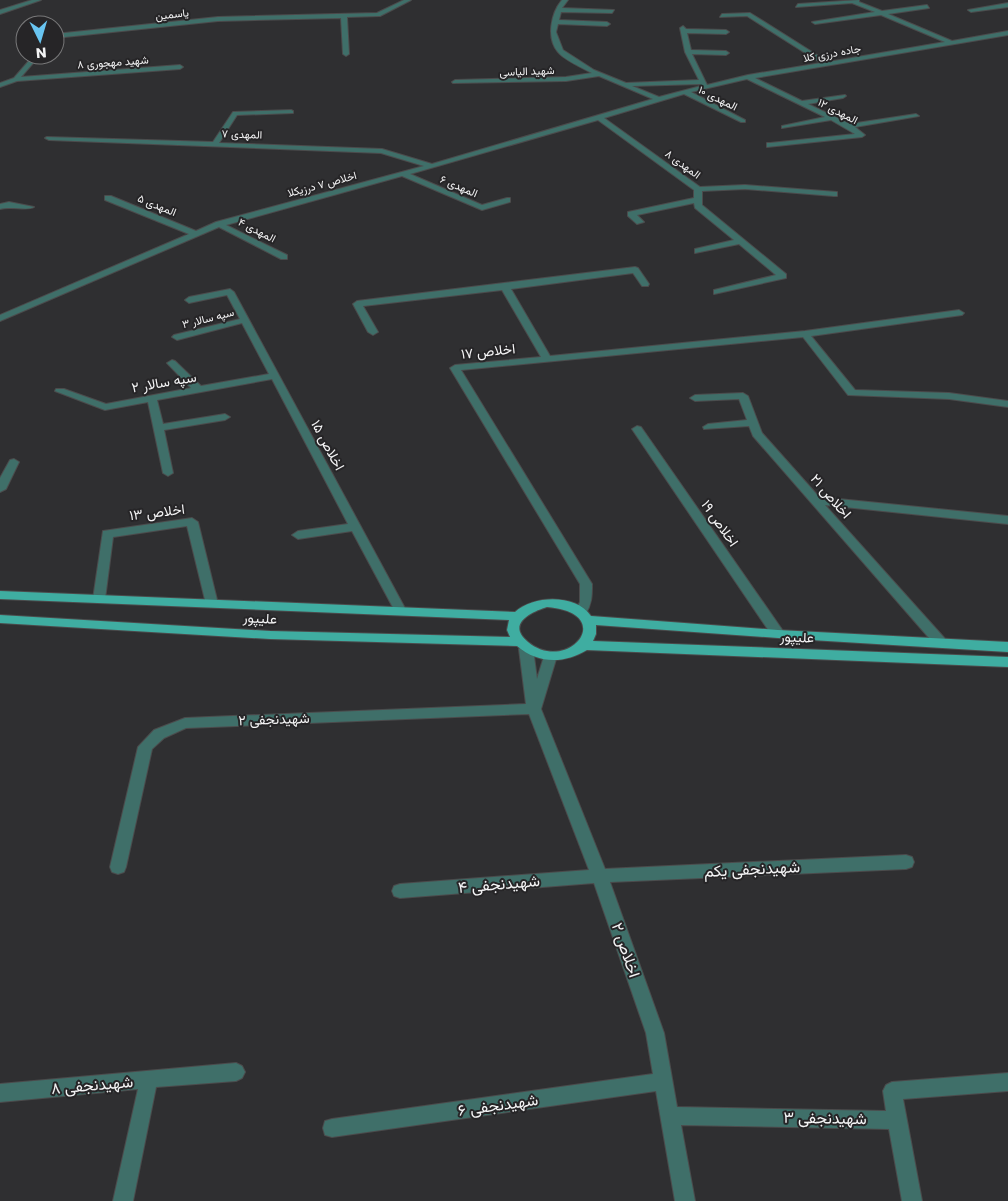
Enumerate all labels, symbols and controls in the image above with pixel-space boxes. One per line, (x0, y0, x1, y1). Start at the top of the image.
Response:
street label: یاسمین (154, 4, 190, 24)
north arrow (15, 15, 65, 65)
street label: جاده درزی کلا (802, 40, 862, 66)
text: N (35, 43, 47, 63)
street label: شهید مهجوری ۸ (77, 51, 150, 72)
street label: شهید الیاسی (499, 62, 555, 80)
street label: المهدی ۱۰ (696, 82, 740, 114)
street label: المهدی ۱۲ (815, 94, 861, 128)
street label: المهدی ۷ (221, 125, 263, 143)
street label: المهدی ۸ (662, 146, 704, 182)
street label: اخلاص ۷ درزیکلا (286, 167, 358, 201)
street label: المهدی ۶ (438, 171, 480, 201)
street label: المهدی ۵ (135, 190, 179, 220)
street label: المهدی ۴ (235, 214, 279, 246)
street label: سپه سالار ۳ (180, 304, 236, 332)
street label: اخلاص ۱۷ (460, 338, 516, 364)
street label: سپه سالار ۲ (130, 366, 198, 398)
street label: اخلاص ۱۵ (306, 416, 350, 474)
street label: اخلاص ۲۱ (806, 469, 856, 523)
street label: اخلاص ۱۹ (697, 496, 743, 550)
street label: اخلاص ۱۳ (128, 499, 186, 525)
street label: علیپور (241, 607, 278, 629)
street label: علیپور (779, 626, 814, 648)
street label: شهیدنجفی ۲ (238, 708, 310, 730)
street label: شهیدنجفی یکم (703, 855, 801, 883)
street label: شهیدنجفی ۴ (457, 869, 541, 899)
street label: اخلاص ۲ (606, 919, 646, 981)
street label: شهیدنجفی ۸ (50, 1070, 134, 1100)
street label: شهیدنجفی ۶ (456, 1088, 540, 1122)
street label: شهیدنجفی ۳ (783, 1106, 867, 1130)

